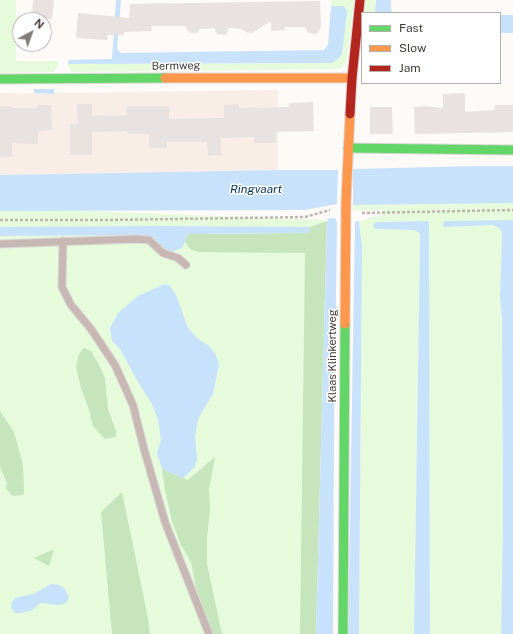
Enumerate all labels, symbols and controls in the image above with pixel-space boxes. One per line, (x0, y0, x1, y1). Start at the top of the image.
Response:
north arrow (12, 12, 52, 52)
legend (361, 12, 501, 84)
text: N (32, 16, 46, 31)
text: Fast (399, 21, 423, 35)
text: Slow (399, 41, 426, 55)
street label: Bermweg (151, 59, 201, 73)
text: Jam (399, 61, 421, 75)
water label: Ringvaart (230, 182, 282, 196)
street label: Klaas Klinkertweg (326, 309, 340, 403)

